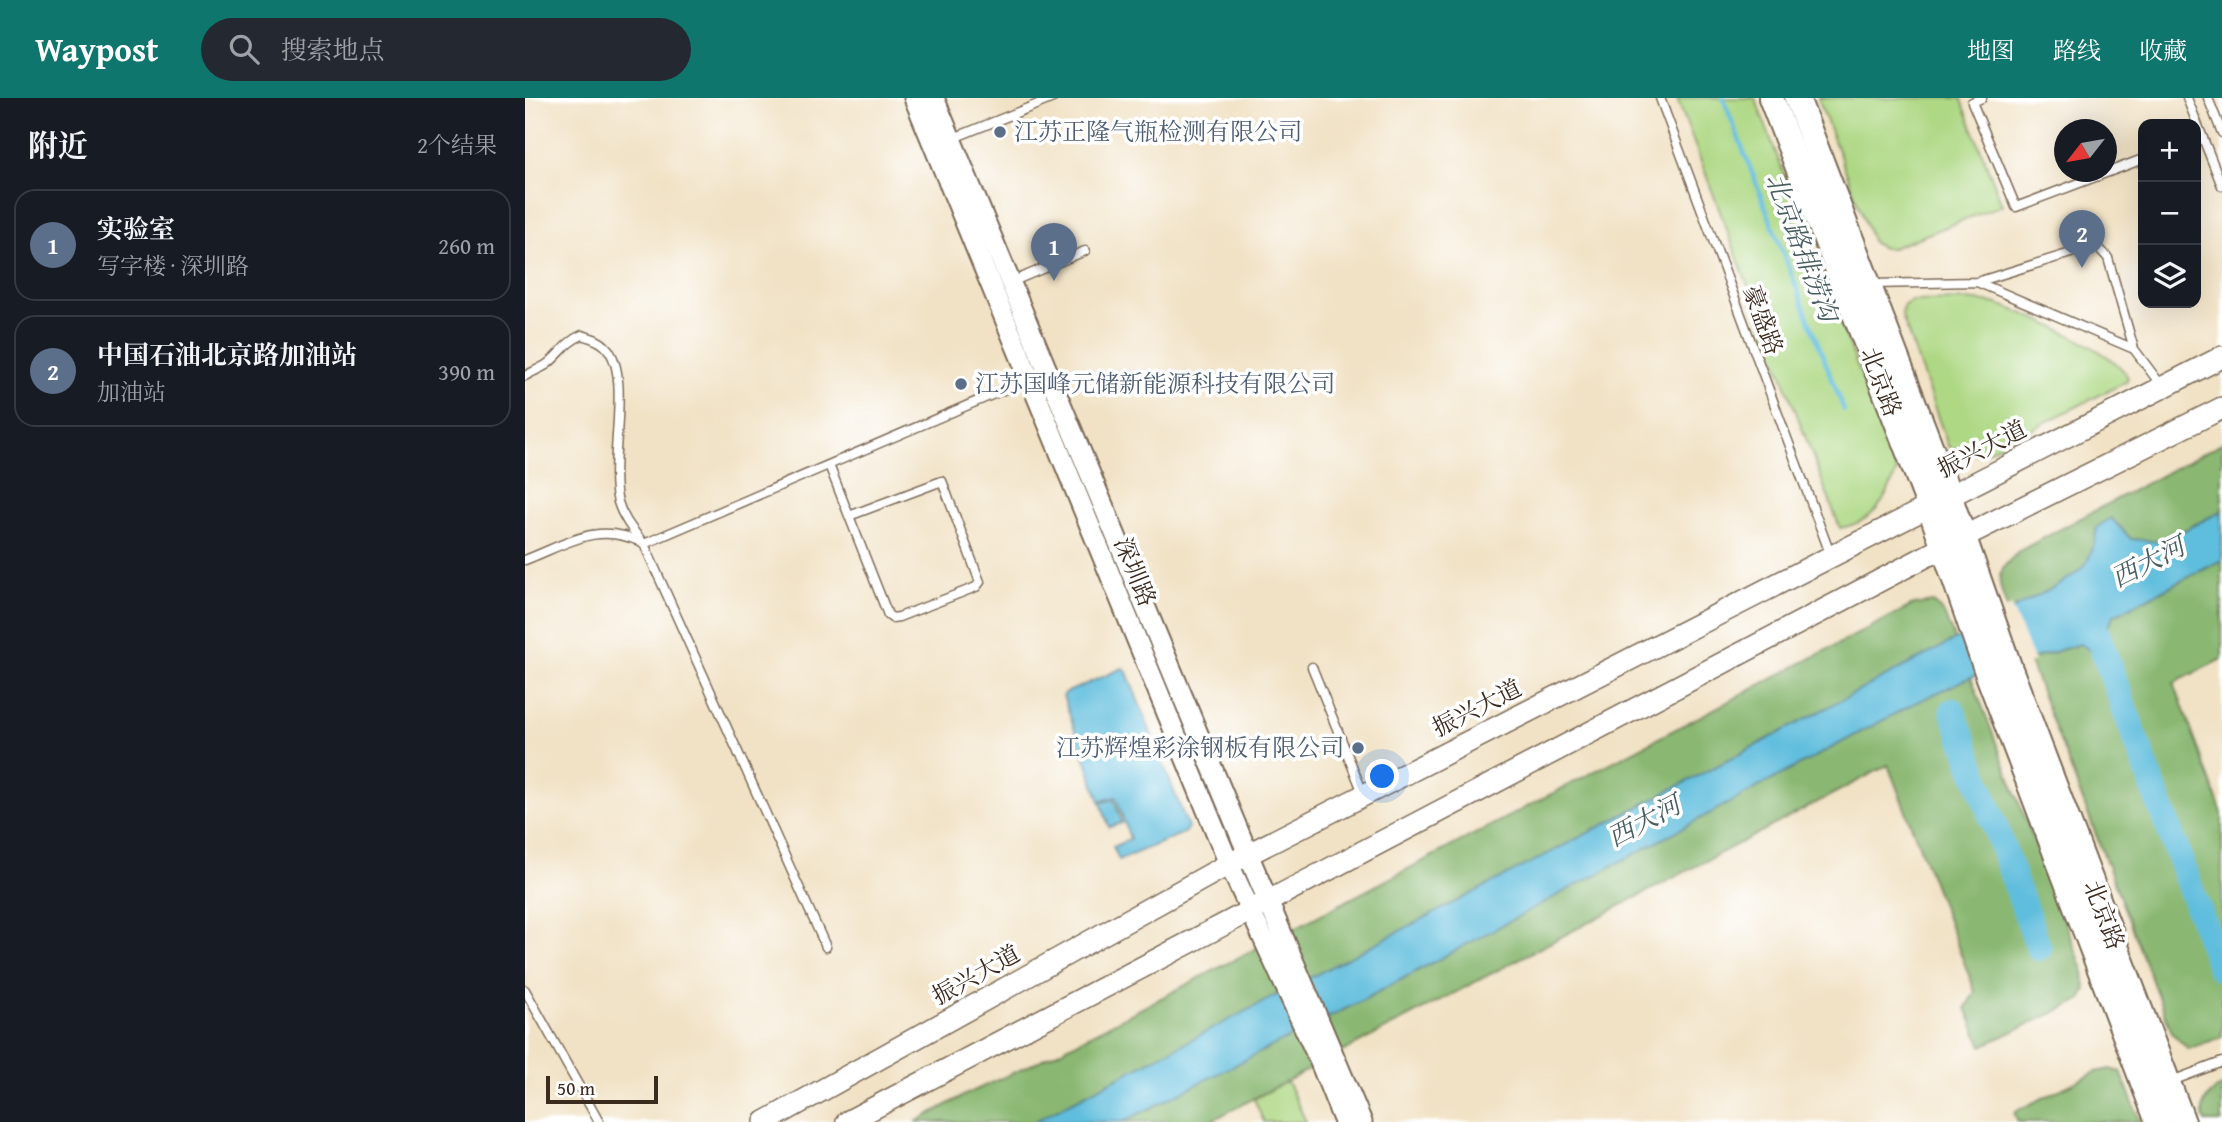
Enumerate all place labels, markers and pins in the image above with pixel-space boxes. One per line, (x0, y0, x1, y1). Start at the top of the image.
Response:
place label: 江苏正隆气瓶检测有限公司 (1014, 114, 1302, 149)
marker: 江苏正隆气瓶检测有限公司 (992, 124, 1008, 140)
pin: 2 (2059, 210, 2105, 268)
pin: 1 (1031, 223, 1077, 281)
place label: 江苏国峰元储新能源科技有限公司 (975, 366, 1335, 401)
marker: 江苏国峰元储新能源科技有限公司 (953, 376, 969, 392)
place label: 江苏辉煌彩涂钢板有限公司 (1056, 730, 1344, 765)
marker: 江苏辉煌彩涂钢板有限公司 (1350, 740, 1366, 756)

